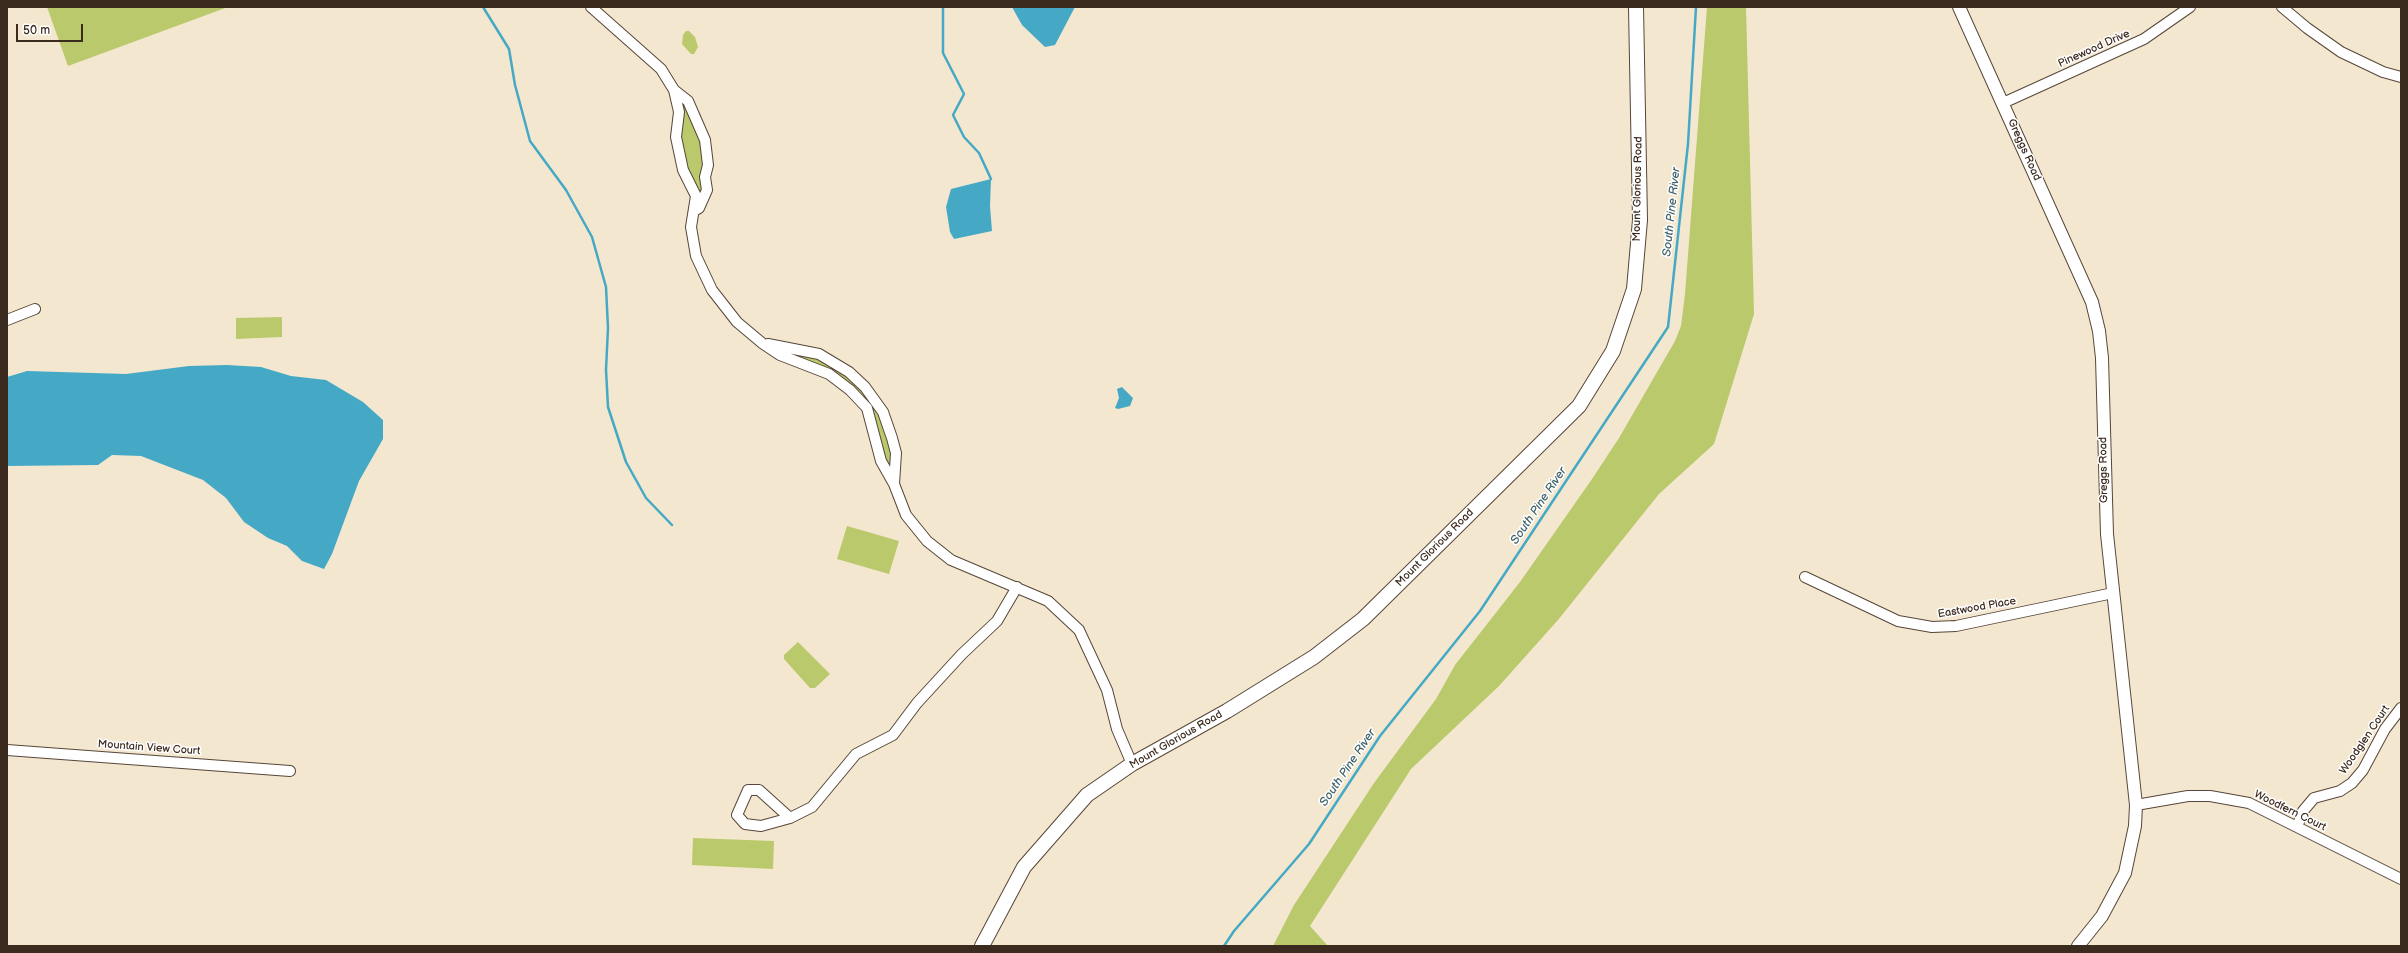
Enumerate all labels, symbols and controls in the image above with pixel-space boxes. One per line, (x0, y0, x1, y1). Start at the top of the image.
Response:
scale bar (18, 16, 85, 42)
text: 50 m (23, 23, 50, 38)
street label: Pinewood Drive (2056, 27, 2132, 71)
street label: Greggs Road (2004, 117, 2044, 183)
street label: Mount Glorious Road (1630, 136, 1646, 242)
water label: South Pine River (1660, 167, 1684, 257)
street label: Greggs Road (2097, 437, 2111, 503)
water label: South Pine River (1508, 465, 1570, 547)
street label: Mount Glorious Road (1393, 506, 1477, 590)
street label: Eastwood Place (1937, 595, 2017, 621)
street label: Woodglen Court (2337, 703, 2393, 777)
street label: Mount Glorious Road (1127, 708, 1225, 772)
water label: South Pine River (1317, 727, 1379, 809)
street label: Mountain View Court (97, 738, 201, 758)
street label: Woodfern Court (2252, 788, 2328, 834)

